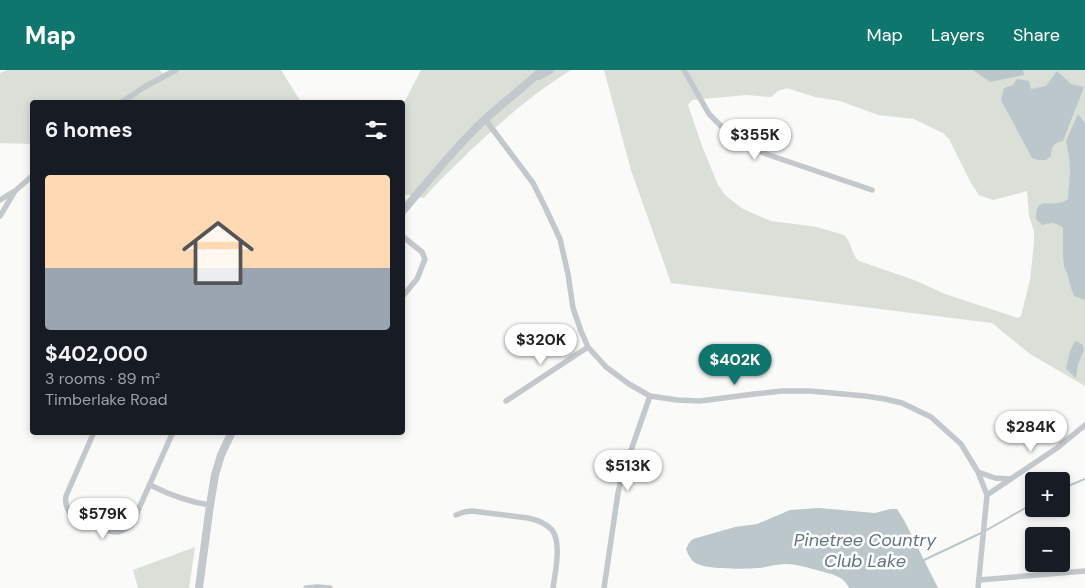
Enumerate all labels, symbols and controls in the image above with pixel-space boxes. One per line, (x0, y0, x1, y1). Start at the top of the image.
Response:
text: Map (25, 20, 76, 51)
text: Map (867, 23, 903, 47)
text: Layers (931, 23, 985, 47)
text: Share (1013, 23, 1060, 47)
text: 6 homes (45, 116, 133, 144)
icon: filters (362, 116, 390, 144)
pin: $355K (720, 118, 790, 161)
text: $355K (730, 124, 780, 145)
icon: home (173, 208, 263, 298)
pin: $320K (506, 324, 576, 366)
text: $320K (516, 329, 566, 350)
text: $402,000 (45, 340, 148, 368)
pin: $402K (700, 344, 770, 386)
text: $402K (710, 349, 760, 370)
text: 3 rooms · 89 m² (45, 368, 160, 389)
text: Timberlake Road (45, 389, 167, 410)
pin: $284K (996, 410, 1066, 453)
text: $284K (1006, 416, 1056, 437)
pin: $513K (593, 450, 663, 492)
text: $513K (605, 455, 651, 476)
map controls (1025, 472, 1070, 572)
button: + (1025, 472, 1070, 517)
pin: $579K (68, 498, 138, 540)
text: $579K (79, 503, 127, 524)
button: − (1025, 527, 1070, 572)
water label: Pinetree Country Club Lake (794, 528, 937, 573)

